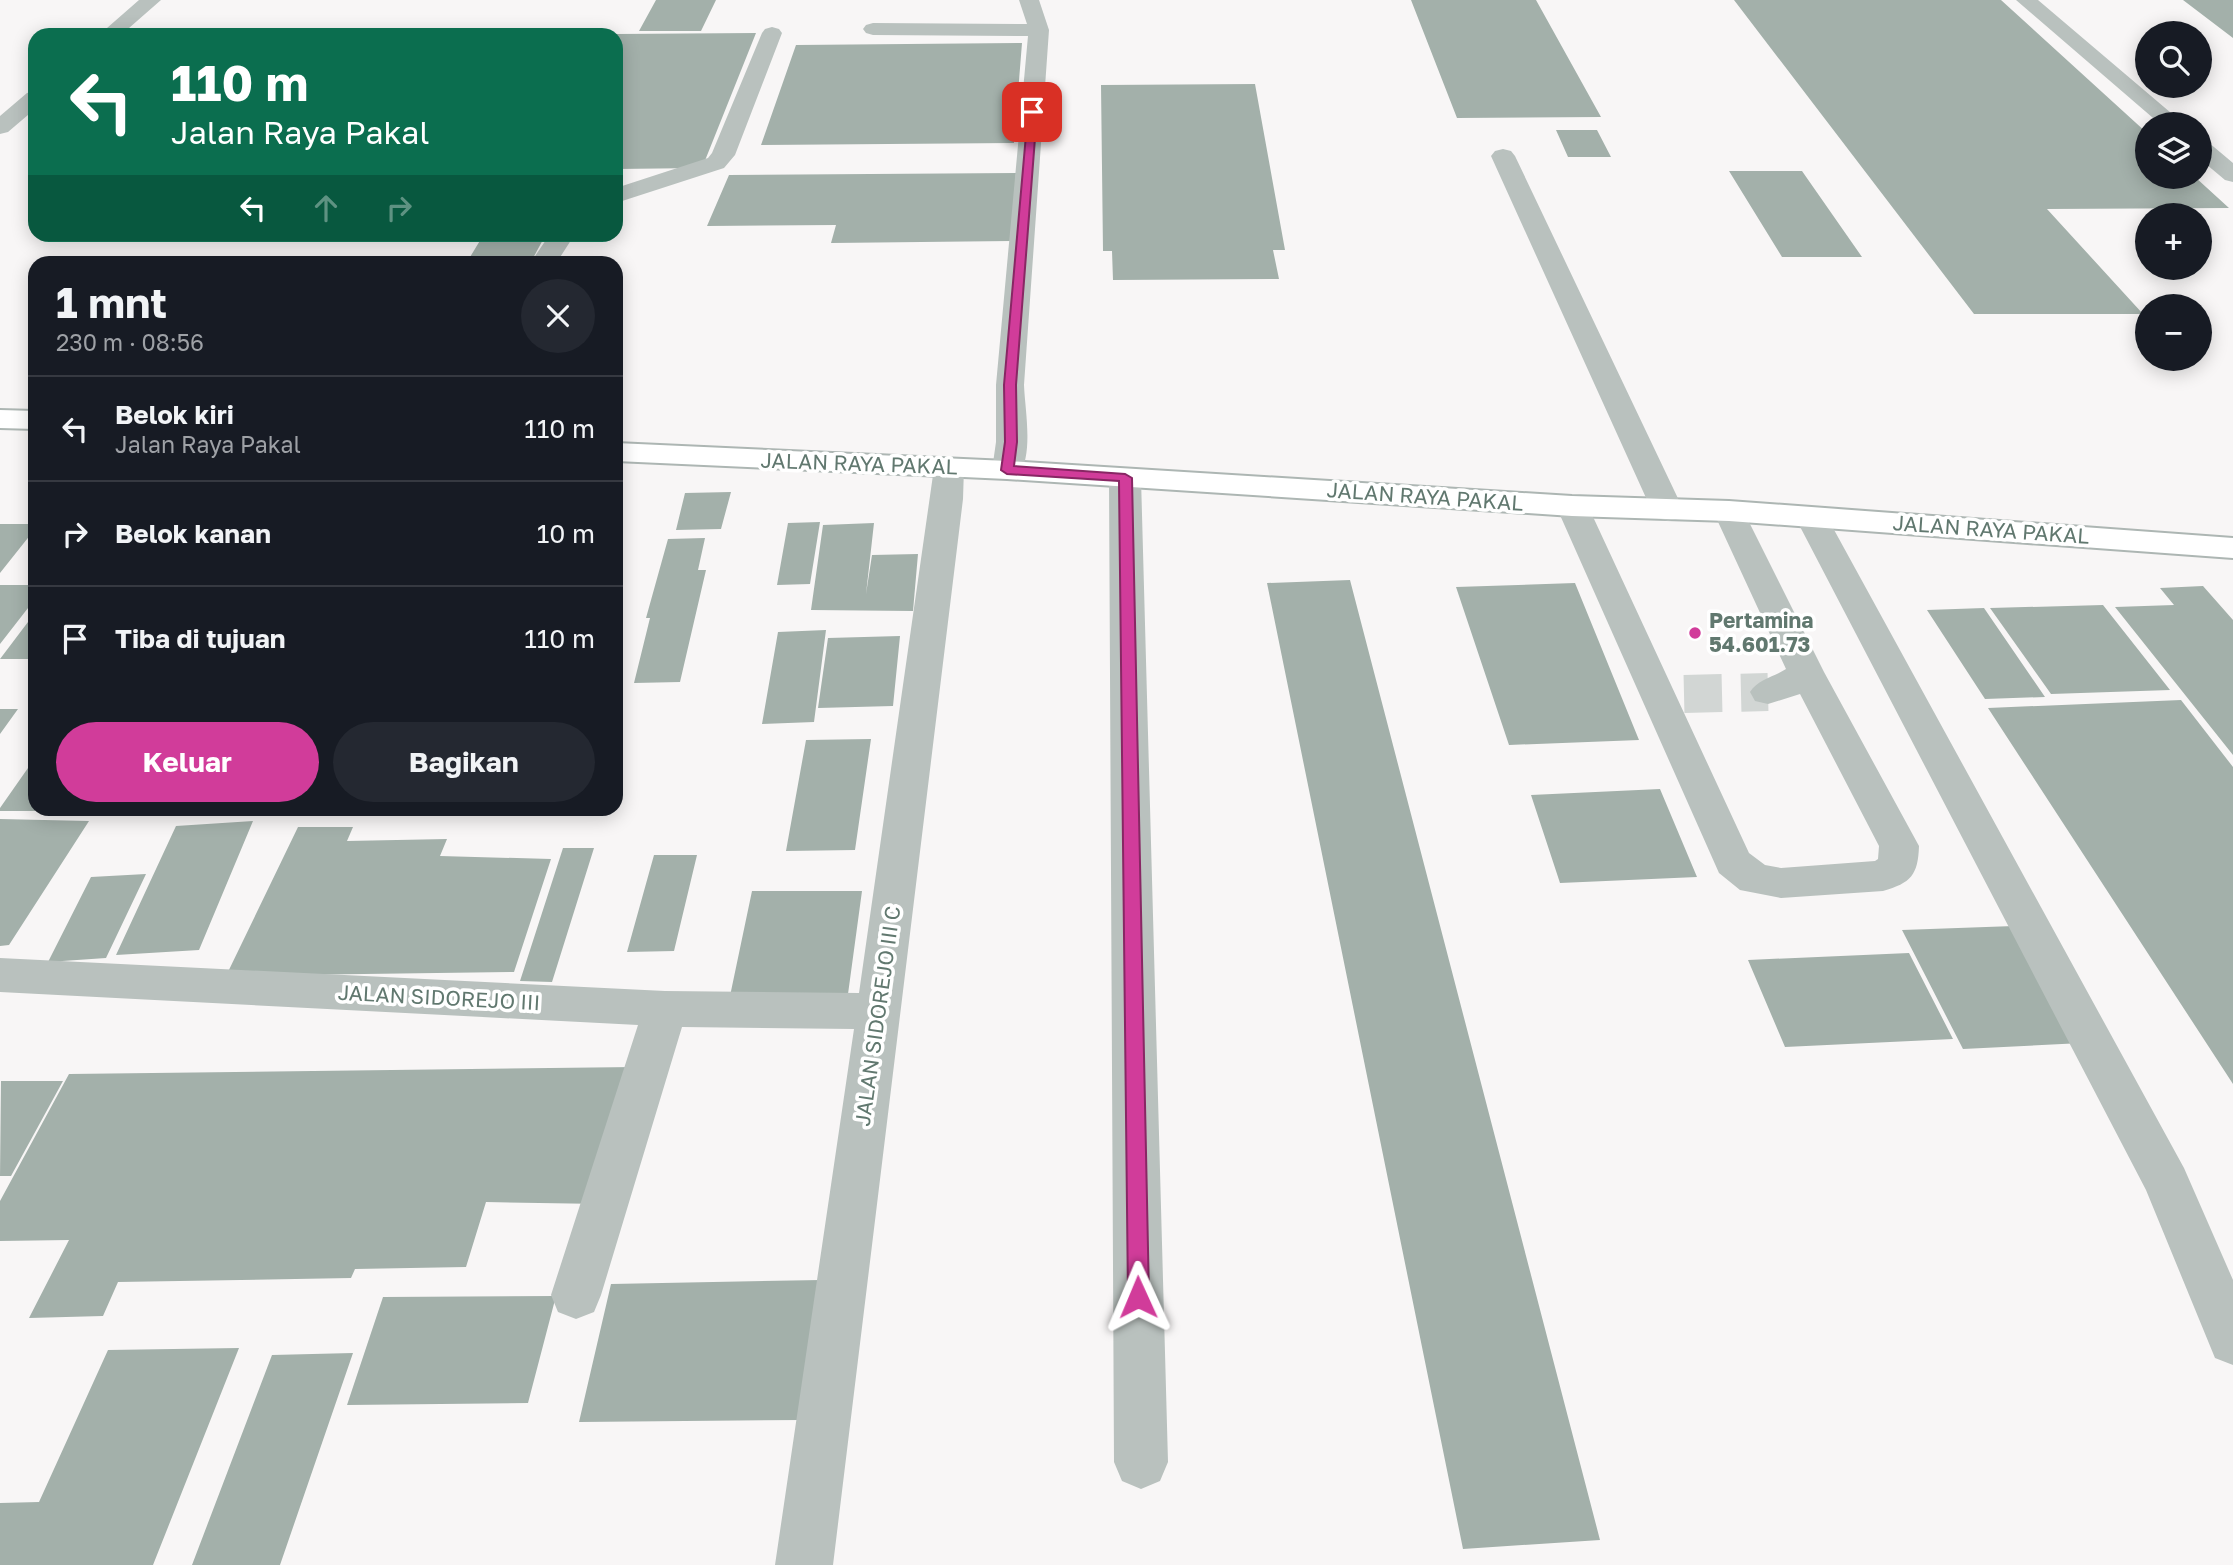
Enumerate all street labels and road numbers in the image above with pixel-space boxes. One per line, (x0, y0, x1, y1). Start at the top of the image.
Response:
street label: JALAN RAYA PAKAL (760, 447, 958, 479)
street label: JALAN RAYA PAKAL (1326, 476, 1524, 516)
street label: JALAN RAYA PAKAL (1892, 509, 2090, 549)
street label: JALAN SIDOREJO III C (849, 904, 905, 1128)
street label: JALAN SIDOREJO III (337, 979, 541, 1015)

